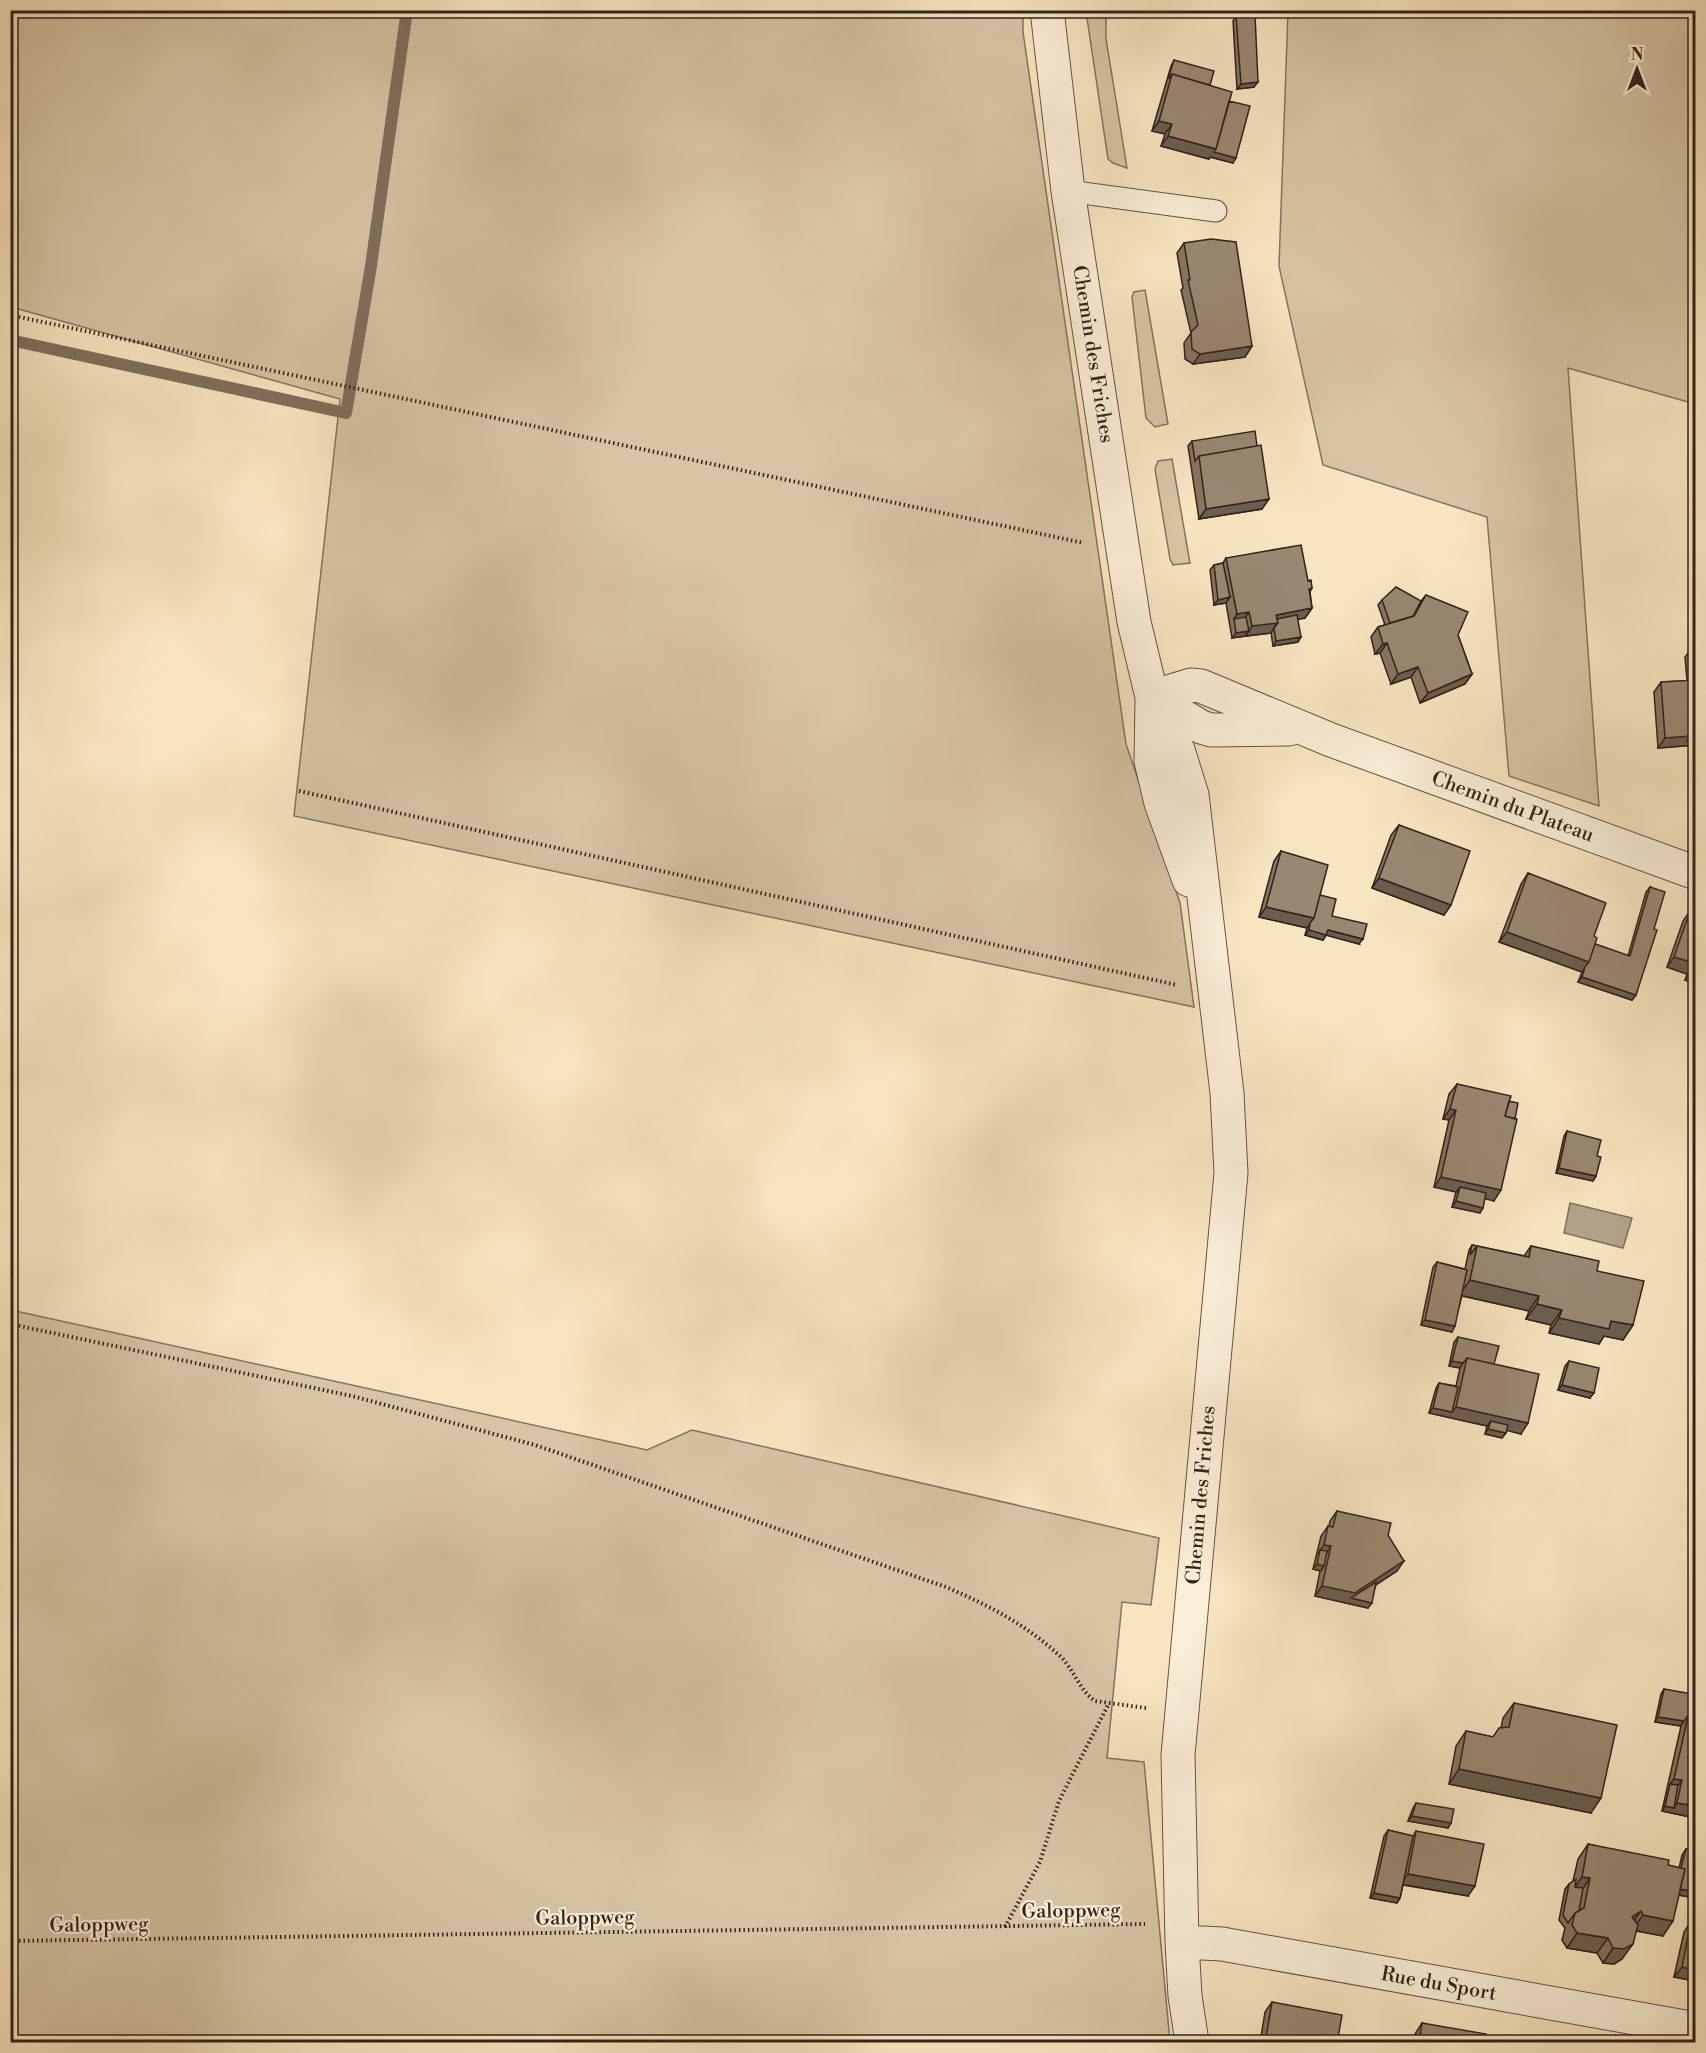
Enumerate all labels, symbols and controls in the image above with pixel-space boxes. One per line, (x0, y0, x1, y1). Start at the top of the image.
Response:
north arrow (1607, 39, 1667, 99)
text: N (1631, 45, 1644, 65)
street label: Chemin des Friches (1066, 264, 1119, 445)
street label: Chemin du Plateau (1428, 766, 1598, 849)
street label: Chemin des Friches (1181, 1405, 1222, 1586)
street label: Galoppweg (1021, 1898, 1121, 1925)
street label: Galoppweg (535, 1905, 635, 1932)
street label: Galoppweg (49, 1912, 149, 1939)
street label: Rue du Sport (1379, 1962, 1498, 2007)

